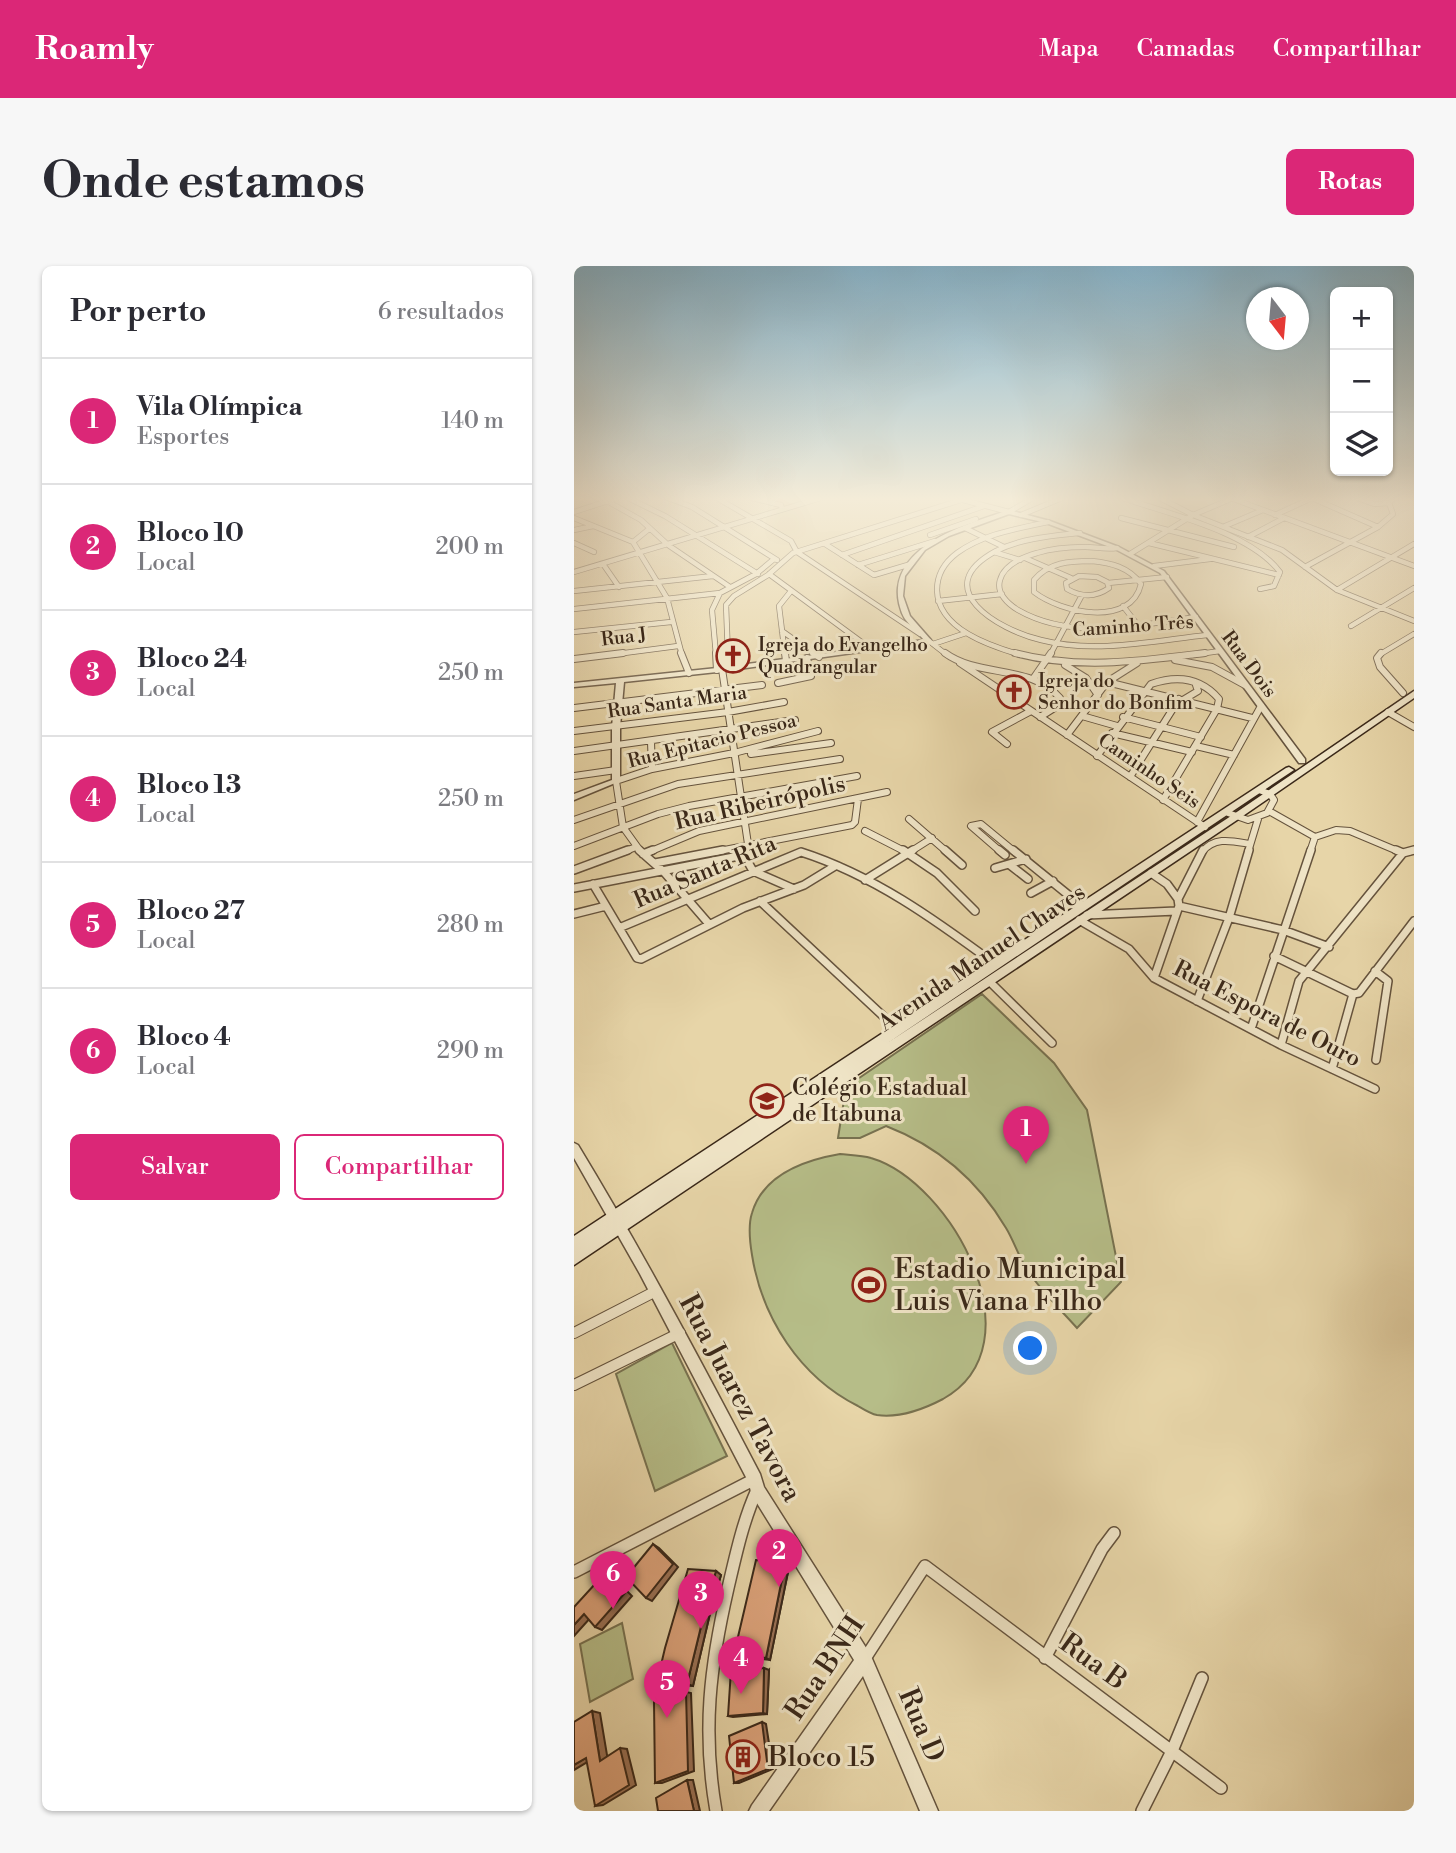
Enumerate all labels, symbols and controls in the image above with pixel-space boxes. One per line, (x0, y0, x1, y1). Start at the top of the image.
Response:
text: Roamly (35, 29, 154, 70)
text: Mapa (1039, 34, 1099, 64)
text: Camadas (1137, 34, 1235, 64)
text: Compartilhar (1273, 34, 1421, 64)
button: Rotas (1286, 149, 1414, 215)
text: Onde estamos (42, 152, 365, 213)
north arrow (1246, 287, 1309, 350)
map controls (1330, 287, 1393, 476)
button: + (1330, 287, 1393, 350)
text: Por perto (70, 293, 206, 331)
text: 6 resultados (378, 298, 504, 326)
button: − (1330, 350, 1393, 413)
text: Vila Olímpica (137, 391, 302, 423)
text: 1 (87, 407, 99, 435)
text: 140 m (441, 407, 504, 435)
button: layers (1330, 413, 1393, 476)
text: Esportes (137, 423, 229, 451)
text: Bloco 10 (137, 517, 244, 549)
text: 2 (86, 533, 100, 561)
text: 200 m (436, 533, 504, 561)
text: Local (137, 549, 195, 577)
street label: Caminho Três (1072, 610, 1194, 642)
street label: Rua J (600, 622, 648, 652)
street label: Rua Dois (1216, 626, 1282, 702)
place label: Igreja do Evangelho Quadrangular (758, 633, 928, 679)
church icon: Igreja do Evangelho Quadrangular (714, 637, 752, 675)
text: Bloco 24 (137, 643, 247, 675)
text: 3 (86, 659, 100, 687)
text: 250 m (438, 659, 504, 687)
place label: Igreja do Senhor do Bonfim (1038, 669, 1193, 715)
church icon: Igreja do Senhor do Bonfim (995, 673, 1033, 711)
text: Local (137, 675, 195, 703)
street label: Rua Santa Maria (606, 680, 749, 724)
street label: Rua Epitacio Pessoa (625, 708, 799, 774)
street label: Caminho Seis (1093, 728, 1205, 814)
text: Bloco 13 (137, 769, 242, 801)
street label: Rua Ribeirópolis (672, 770, 848, 836)
text: 4 (85, 785, 101, 813)
text: 250 m (438, 785, 504, 813)
text: Local (137, 801, 195, 829)
street label: Rua Santa Rita (629, 829, 781, 915)
street label: Avenida Manuel Chaves (872, 878, 1091, 1038)
text: Bloco 27 (137, 895, 245, 927)
text: 5 (86, 911, 100, 939)
text: 280 m (437, 911, 504, 939)
text: Local (137, 927, 195, 955)
street label: Rua Espora de Ouro (1168, 955, 1366, 1073)
text: Bloco 4 (137, 1021, 231, 1053)
text: 6 (86, 1037, 100, 1065)
text: 290 m (437, 1037, 504, 1065)
text: Local (137, 1053, 195, 1081)
place label: Colégio Estadual de Itabuna (792, 1074, 967, 1128)
school or university icon: Colégio Estadual de Itabuna (748, 1082, 786, 1120)
pin: 1 (1003, 1106, 1049, 1164)
button: Salvar (70, 1134, 280, 1200)
button: Compartilhar (294, 1134, 504, 1200)
place label: Estadio Municipal Luis Viana Filho (894, 1252, 1126, 1319)
sports icon: Estadio Municipal Luis Viana Filho (850, 1266, 888, 1304)
street label: Rua Juarez Tavora (671, 1288, 810, 1508)
your location (1013, 1331, 1047, 1365)
pin: 2 (756, 1529, 802, 1587)
pin: 6 (590, 1551, 636, 1609)
pin: 3 (678, 1571, 724, 1629)
street label: Rua BNH (777, 1609, 873, 1727)
street label: Rua B (1052, 1626, 1134, 1698)
pin: 4 (718, 1636, 764, 1694)
pin: 5 (644, 1660, 690, 1718)
street label: Rua D (890, 1683, 952, 1767)
building icon: Bloco 15 (724, 1738, 762, 1776)
place label: Bloco 15 (767, 1740, 875, 1775)

